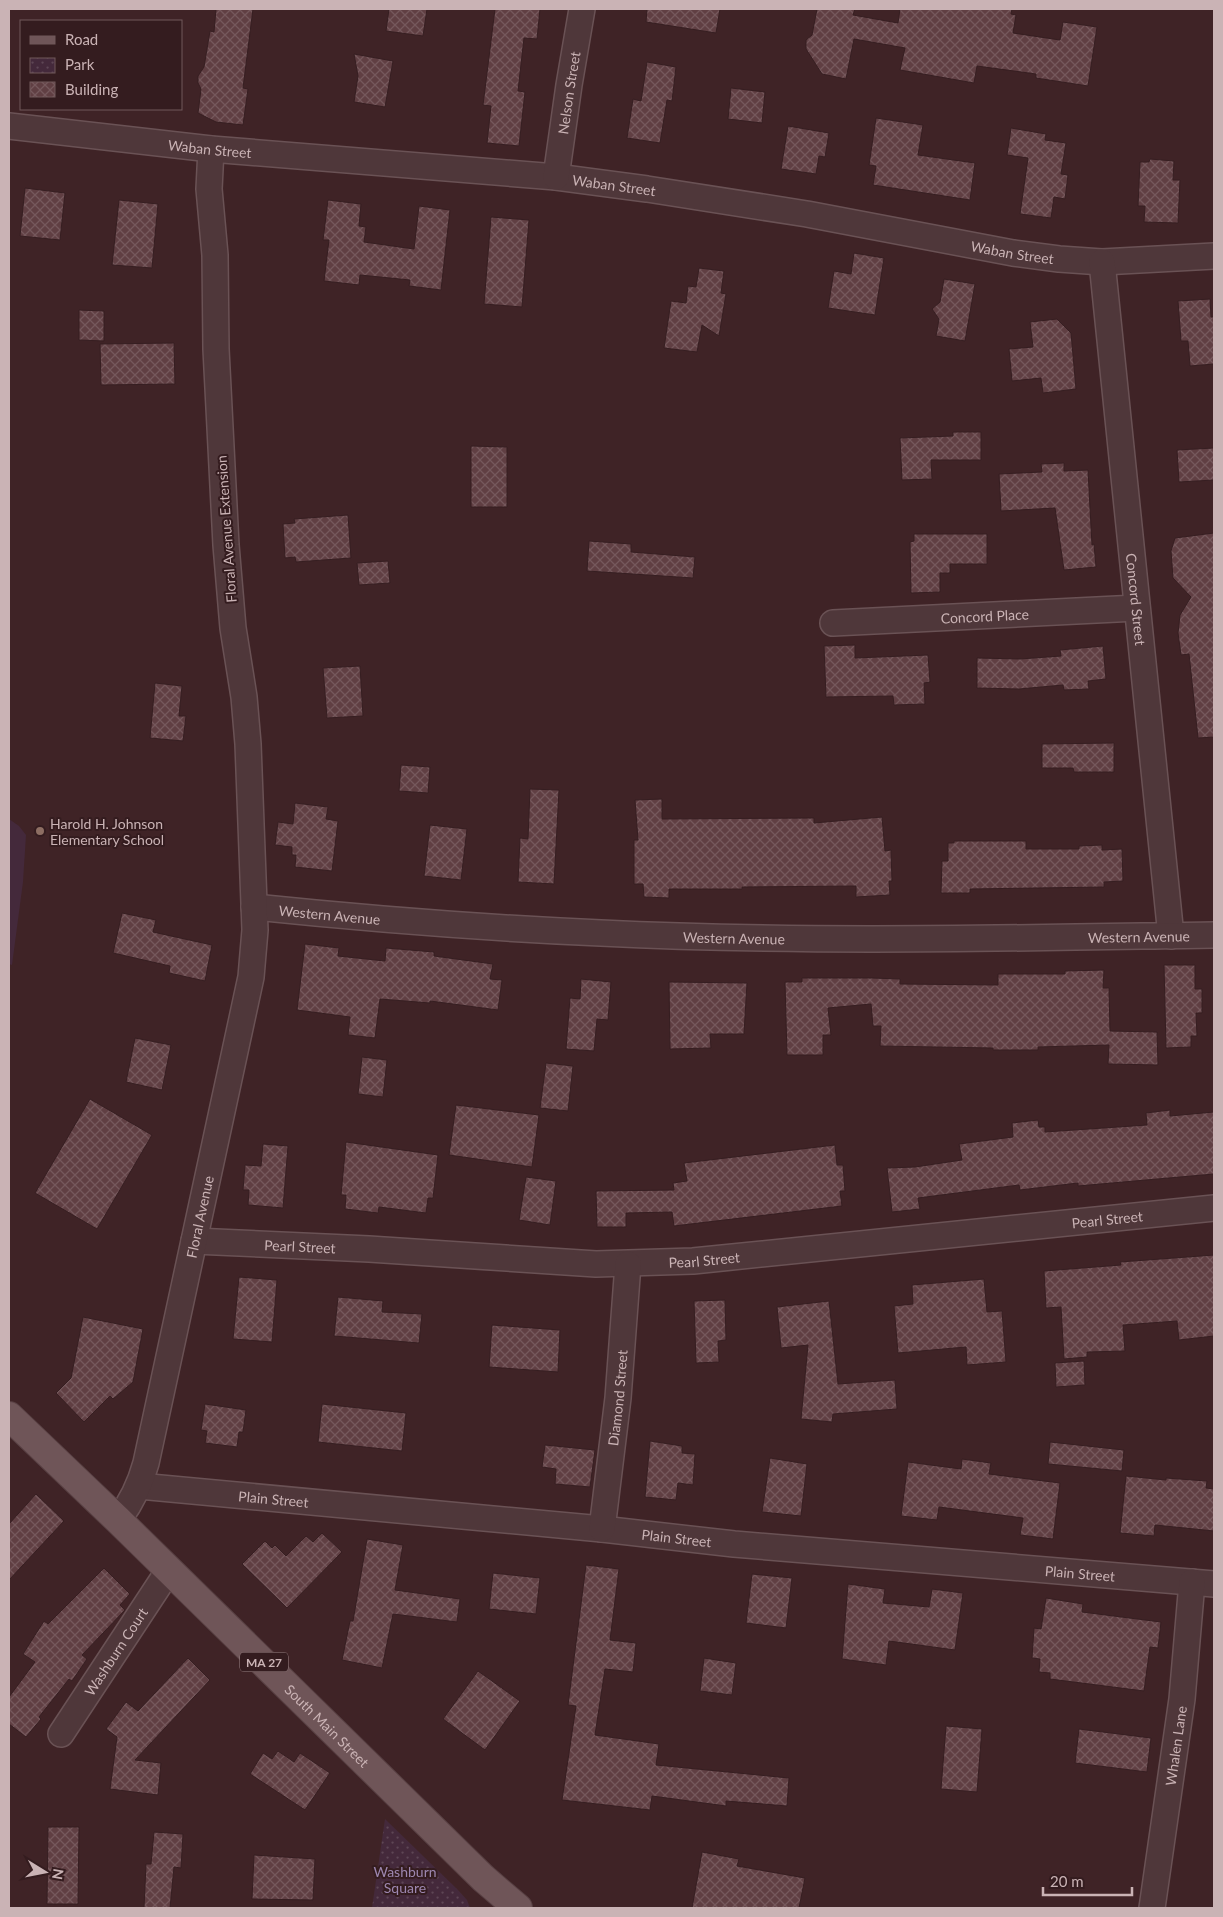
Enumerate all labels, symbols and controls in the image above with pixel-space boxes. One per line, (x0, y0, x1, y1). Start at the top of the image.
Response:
legend (20, 20, 182, 110)
text: Road (65, 30, 98, 48)
street label: Nelson Street (554, 50, 583, 135)
text: Park (65, 55, 95, 73)
text: Building (65, 80, 118, 98)
street label: Waban Street (167, 136, 252, 161)
street label: Waban Street (571, 171, 657, 199)
street label: Waban Street (969, 237, 1055, 267)
street label: Floral Avenue Extension (212, 455, 240, 603)
street label: Concord Street (1123, 552, 1150, 646)
street label: Concord Place (940, 605, 1029, 626)
place label: Harold H. Johnson Elementary School (50, 815, 164, 848)
marker: Harold H. Johnson Elementary School (34, 825, 46, 837)
street label: Western Avenue (278, 901, 381, 927)
street label: Western Avenue (1088, 927, 1190, 945)
street label: Western Avenue (683, 928, 785, 947)
street label: Floral Avenue (182, 1174, 216, 1259)
street label: Pearl Street (1071, 1207, 1143, 1231)
street label: Pearl Street (264, 1236, 336, 1256)
street label: Pearl Street (668, 1248, 741, 1270)
street label: Diamond Street (604, 1349, 630, 1447)
street label: Plain Street (238, 1487, 309, 1510)
street label: Plain Street (641, 1525, 712, 1550)
street label: Plain Street (1044, 1561, 1116, 1584)
street label: Washburn Court (80, 1604, 151, 1699)
road number: MA 27 (240, 1652, 288, 1671)
street label: South Main Street (282, 1680, 373, 1770)
street label: Whalen Lane (1161, 1704, 1189, 1787)
north arrow (20, 1847, 70, 1897)
park label: Washburn Square (373, 1863, 437, 1896)
scale bar (1043, 1864, 1132, 1896)
text: N (49, 1868, 68, 1881)
text: 20 m (1050, 1872, 1084, 1890)

